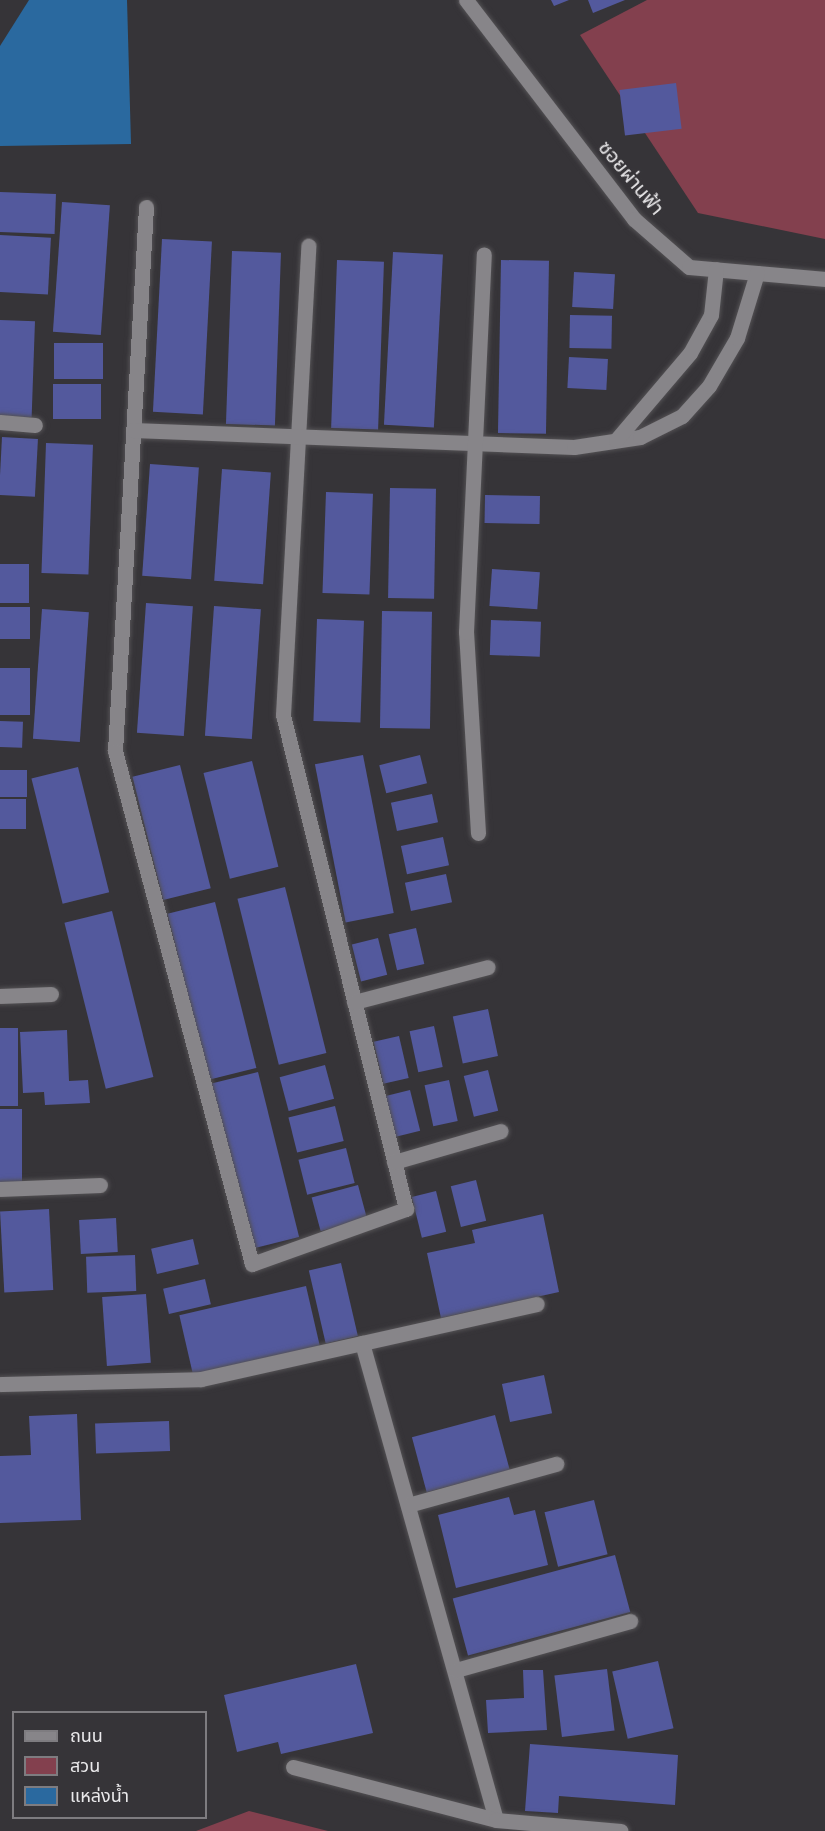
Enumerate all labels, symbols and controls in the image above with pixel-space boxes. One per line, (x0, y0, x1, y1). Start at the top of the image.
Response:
street label: ซอยผ่านฟ้า (593, 136, 669, 220)
legend (12, 1711, 207, 1819)
text: ถนน (70, 1725, 103, 1747)
text: สวน (70, 1755, 100, 1777)
text: แหล่งน้ำ (70, 1785, 129, 1807)

